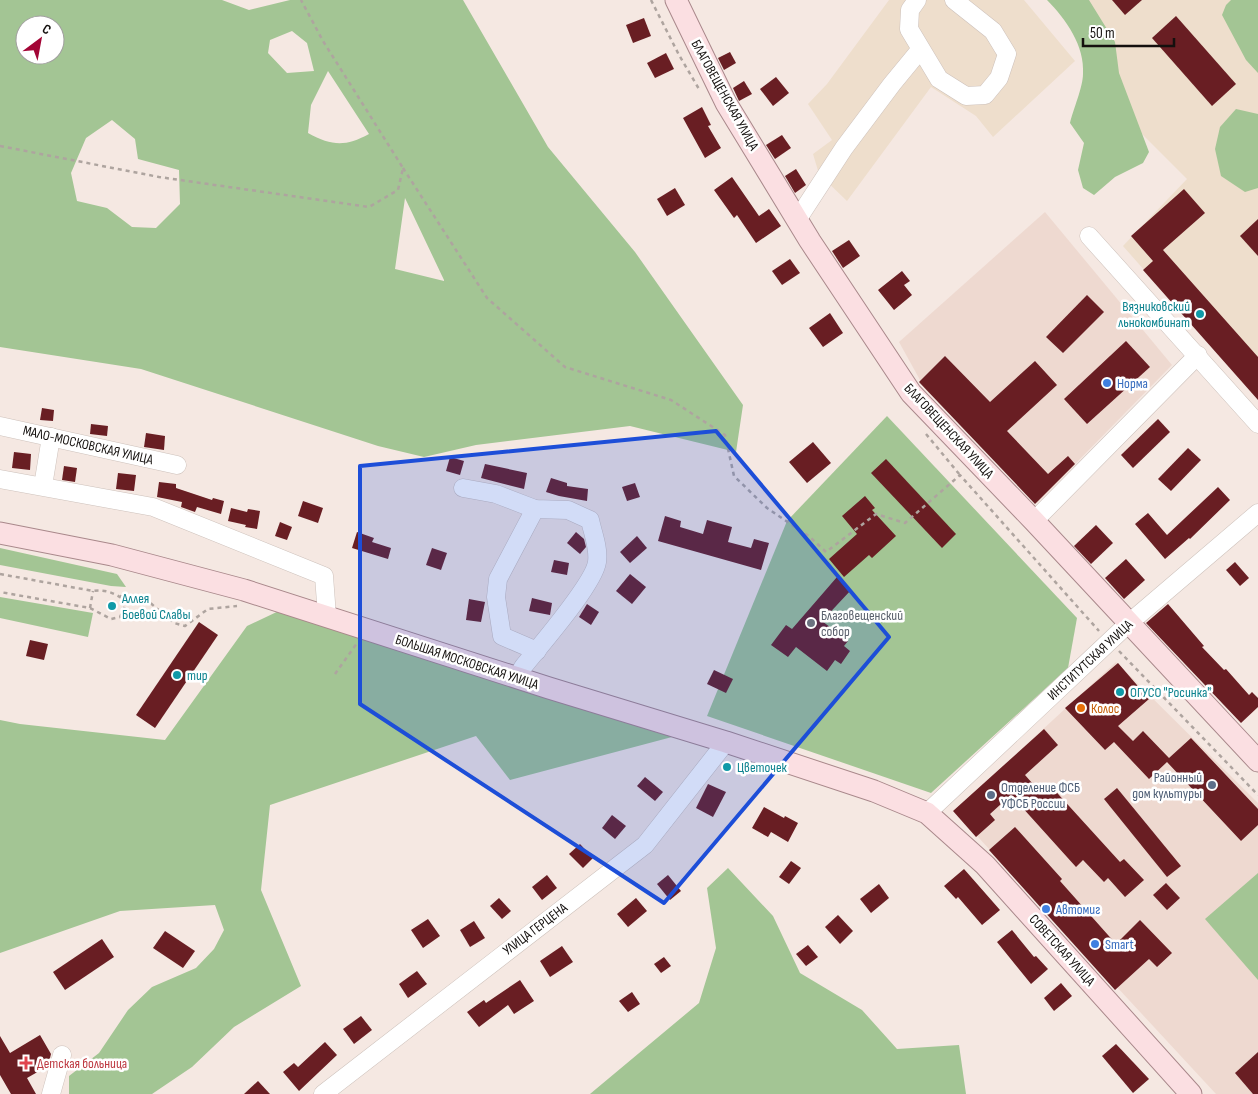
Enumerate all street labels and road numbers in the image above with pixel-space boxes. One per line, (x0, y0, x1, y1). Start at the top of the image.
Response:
street label: БЛАГОВЕЩЕНСКАЯ УЛИЦА (688, 37, 763, 154)
street label: БЛАГОВЕЩЕНСКАЯ УЛИЦА (901, 380, 998, 483)
street label: МАЛО-МОСКОВСКАЯ УЛИЦА (21, 422, 156, 468)
street label: ИНСТИТУТСКАЯ УЛИЦА (1044, 616, 1137, 704)
street label: БОЛЬШАЯ МОСКОВСКАЯ УЛИЦА (393, 631, 542, 694)
street label: УЛИЦА ГЕРЦЕНА (499, 899, 571, 959)
street label: СОВЕТСКАЯ УЛИЦА (1025, 911, 1099, 990)

